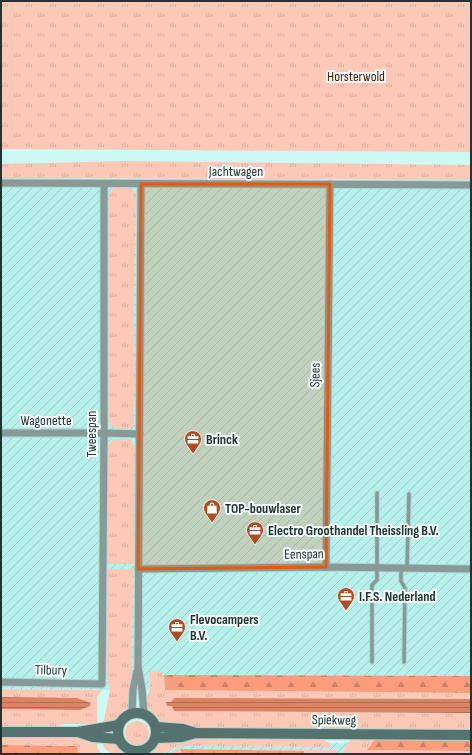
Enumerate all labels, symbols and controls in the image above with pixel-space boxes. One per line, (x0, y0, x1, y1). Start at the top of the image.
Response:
park label: Horsterwold (327, 68, 385, 85)
street label: Jachtwagen (208, 163, 263, 180)
street label: Sjees (306, 362, 324, 388)
street label: Tweespan (83, 411, 100, 457)
street label: Wagonette (20, 412, 72, 429)
office icon: Brinck (183, 429, 203, 454)
place label: Brinck (206, 431, 238, 448)
shop icon: TOP-bouwlaser (202, 498, 222, 523)
place label: TOP-bouwlaser (225, 500, 302, 517)
office icon: Electro Groothandel Theissling B.V. (245, 520, 265, 545)
place label: Electro Groothandel Theissling B.V. (268, 522, 439, 539)
street label: Eenspan (284, 545, 324, 563)
office icon: I.F.S. Nederland (336, 586, 356, 611)
place label: I.F.S. Nederland (359, 588, 436, 605)
place label: Flevocampers B.V. (190, 611, 259, 644)
office icon: Flevocampers B.V. (167, 617, 187, 642)
street label: Tilbury (35, 661, 68, 679)
street label: Spiekweg (312, 711, 357, 729)

